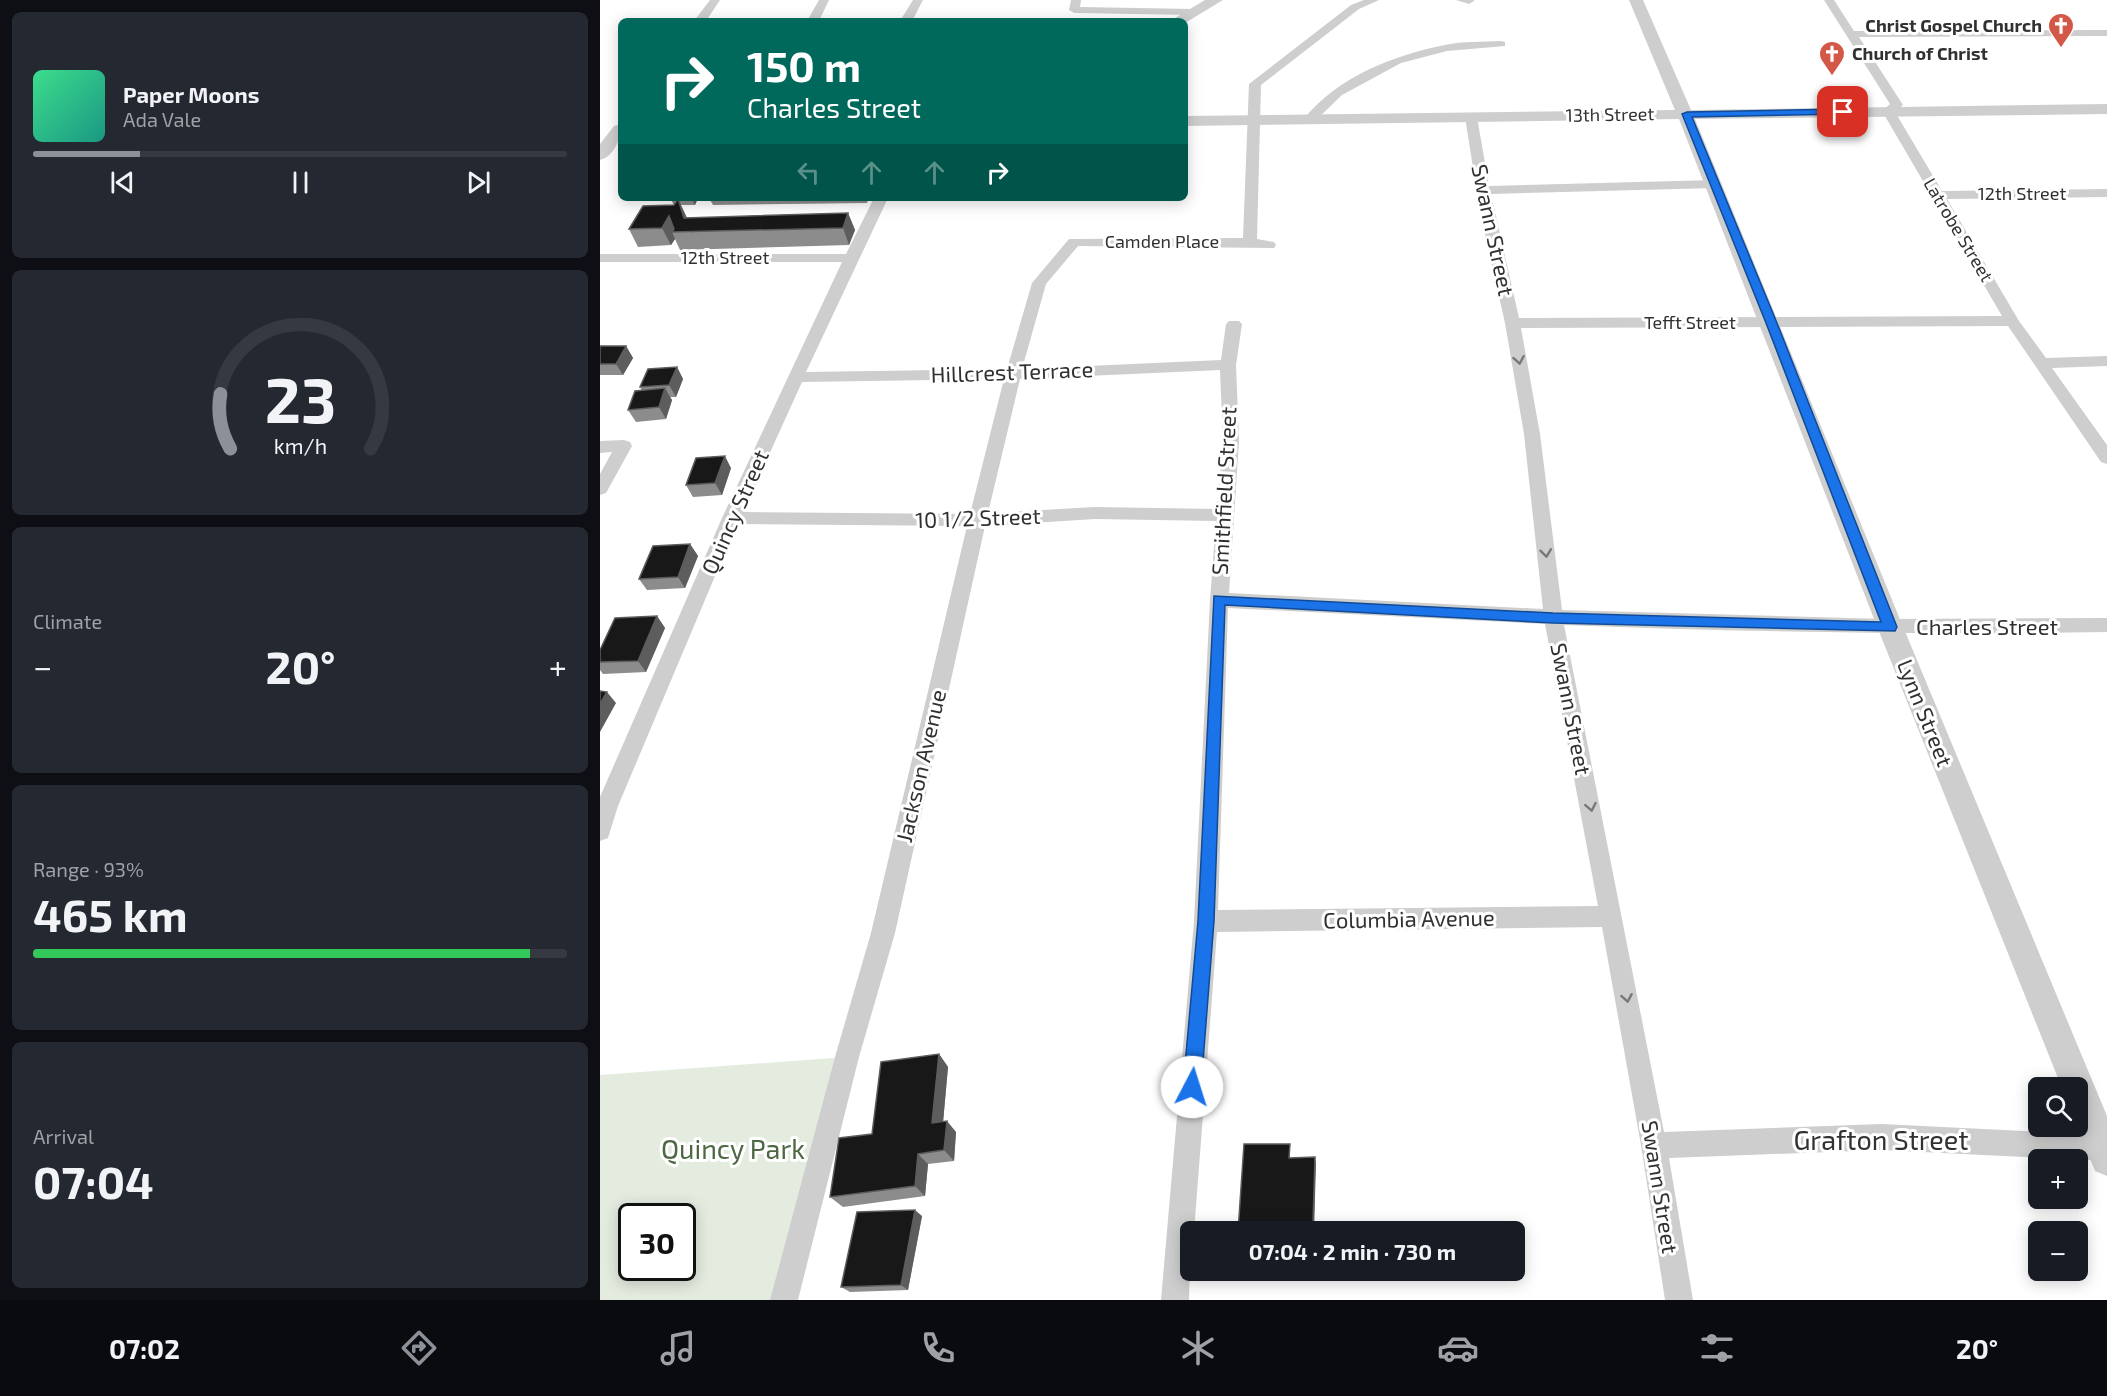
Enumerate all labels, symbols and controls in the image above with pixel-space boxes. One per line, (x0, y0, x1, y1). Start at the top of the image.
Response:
church icon: Christ Gospel Church (2046, 11, 2076, 49)
place label: Christ Gospel Church (1865, 14, 2042, 36)
church icon: Church of Christ (1817, 39, 1847, 77)
text: 150 m (747, 40, 861, 90)
icon: right (648, 42, 726, 120)
place label: Church of Christ (1852, 42, 1988, 64)
text: Paper Moons (123, 81, 259, 107)
pin (1817, 86, 1868, 137)
text: Charles Street (747, 91, 921, 123)
icon: arrive (1826, 95, 1859, 128)
street label: 13th Street (1566, 102, 1655, 126)
text: Ada Vale (123, 107, 201, 131)
icon: left (792, 156, 825, 189)
icon: ahead (855, 156, 888, 189)
icon: ahead (918, 156, 951, 189)
icon: right (981, 156, 1014, 189)
street label: Swann Street (1467, 162, 1521, 298)
icon: previous (106, 166, 139, 199)
icon: pause (284, 166, 317, 199)
icon: next (462, 166, 495, 199)
street label: Latrobe Street (1919, 174, 1999, 285)
street label: 12th Street (1978, 182, 2066, 204)
street label: Camden Place (1105, 230, 1219, 252)
street label: 12th Street (681, 246, 769, 268)
street label: Tefft Street (1644, 311, 1736, 333)
one-way arrow (1512, 354, 1525, 364)
street label: Hillcrest Terrace (930, 355, 1094, 387)
text: 23 (264, 362, 336, 437)
street label: Smithfield Street (1206, 406, 1240, 576)
text: km/h (273, 434, 327, 459)
street label: Quincy Street (695, 445, 774, 578)
street label: 10 1/2 Street (915, 502, 1041, 532)
one-way arrow (1539, 548, 1551, 557)
text: Climate (33, 609, 102, 633)
street label: Charles Street (1916, 613, 2058, 639)
text: 20° (266, 639, 336, 693)
street label: Swann Street (1546, 641, 1598, 777)
text: − (33, 646, 52, 686)
text: + (549, 646, 567, 686)
street label: Lynn Street (1893, 655, 1959, 770)
street label: Jackson Avenue (890, 687, 950, 845)
one-way arrow (1584, 802, 1597, 812)
text: Range · 93% (33, 857, 144, 881)
text: 465 km (33, 887, 188, 941)
street label: Columbia Avenue (1323, 904, 1495, 932)
one-way arrow (1620, 993, 1633, 1003)
position arrow (1160, 1055, 1224, 1119)
map controls (2028, 1077, 2088, 1281)
button: search (2028, 1077, 2088, 1137)
street label: Swann Street (1638, 1119, 1684, 1255)
street label: Grafton Street (1793, 1123, 1969, 1155)
text: Arrival (33, 1124, 94, 1148)
park label: Quincy Park (661, 1132, 805, 1165)
button: + (2028, 1149, 2088, 1209)
text: 07:04 (33, 1154, 154, 1208)
speed limit sign: 30 (618, 1203, 696, 1281)
button: − (2028, 1221, 2088, 1281)
text: 07:04 · 2 min · 730 m (1249, 1238, 1456, 1264)
icon: directions (398, 1327, 440, 1369)
icon: music (657, 1327, 699, 1369)
icon: phone (917, 1327, 959, 1369)
icon: climate (1177, 1327, 1219, 1369)
icon: car (1437, 1327, 1479, 1369)
icon: filters (1696, 1327, 1738, 1369)
text: 07:02 (109, 1332, 180, 1364)
text: 20° (1956, 1332, 1998, 1364)

